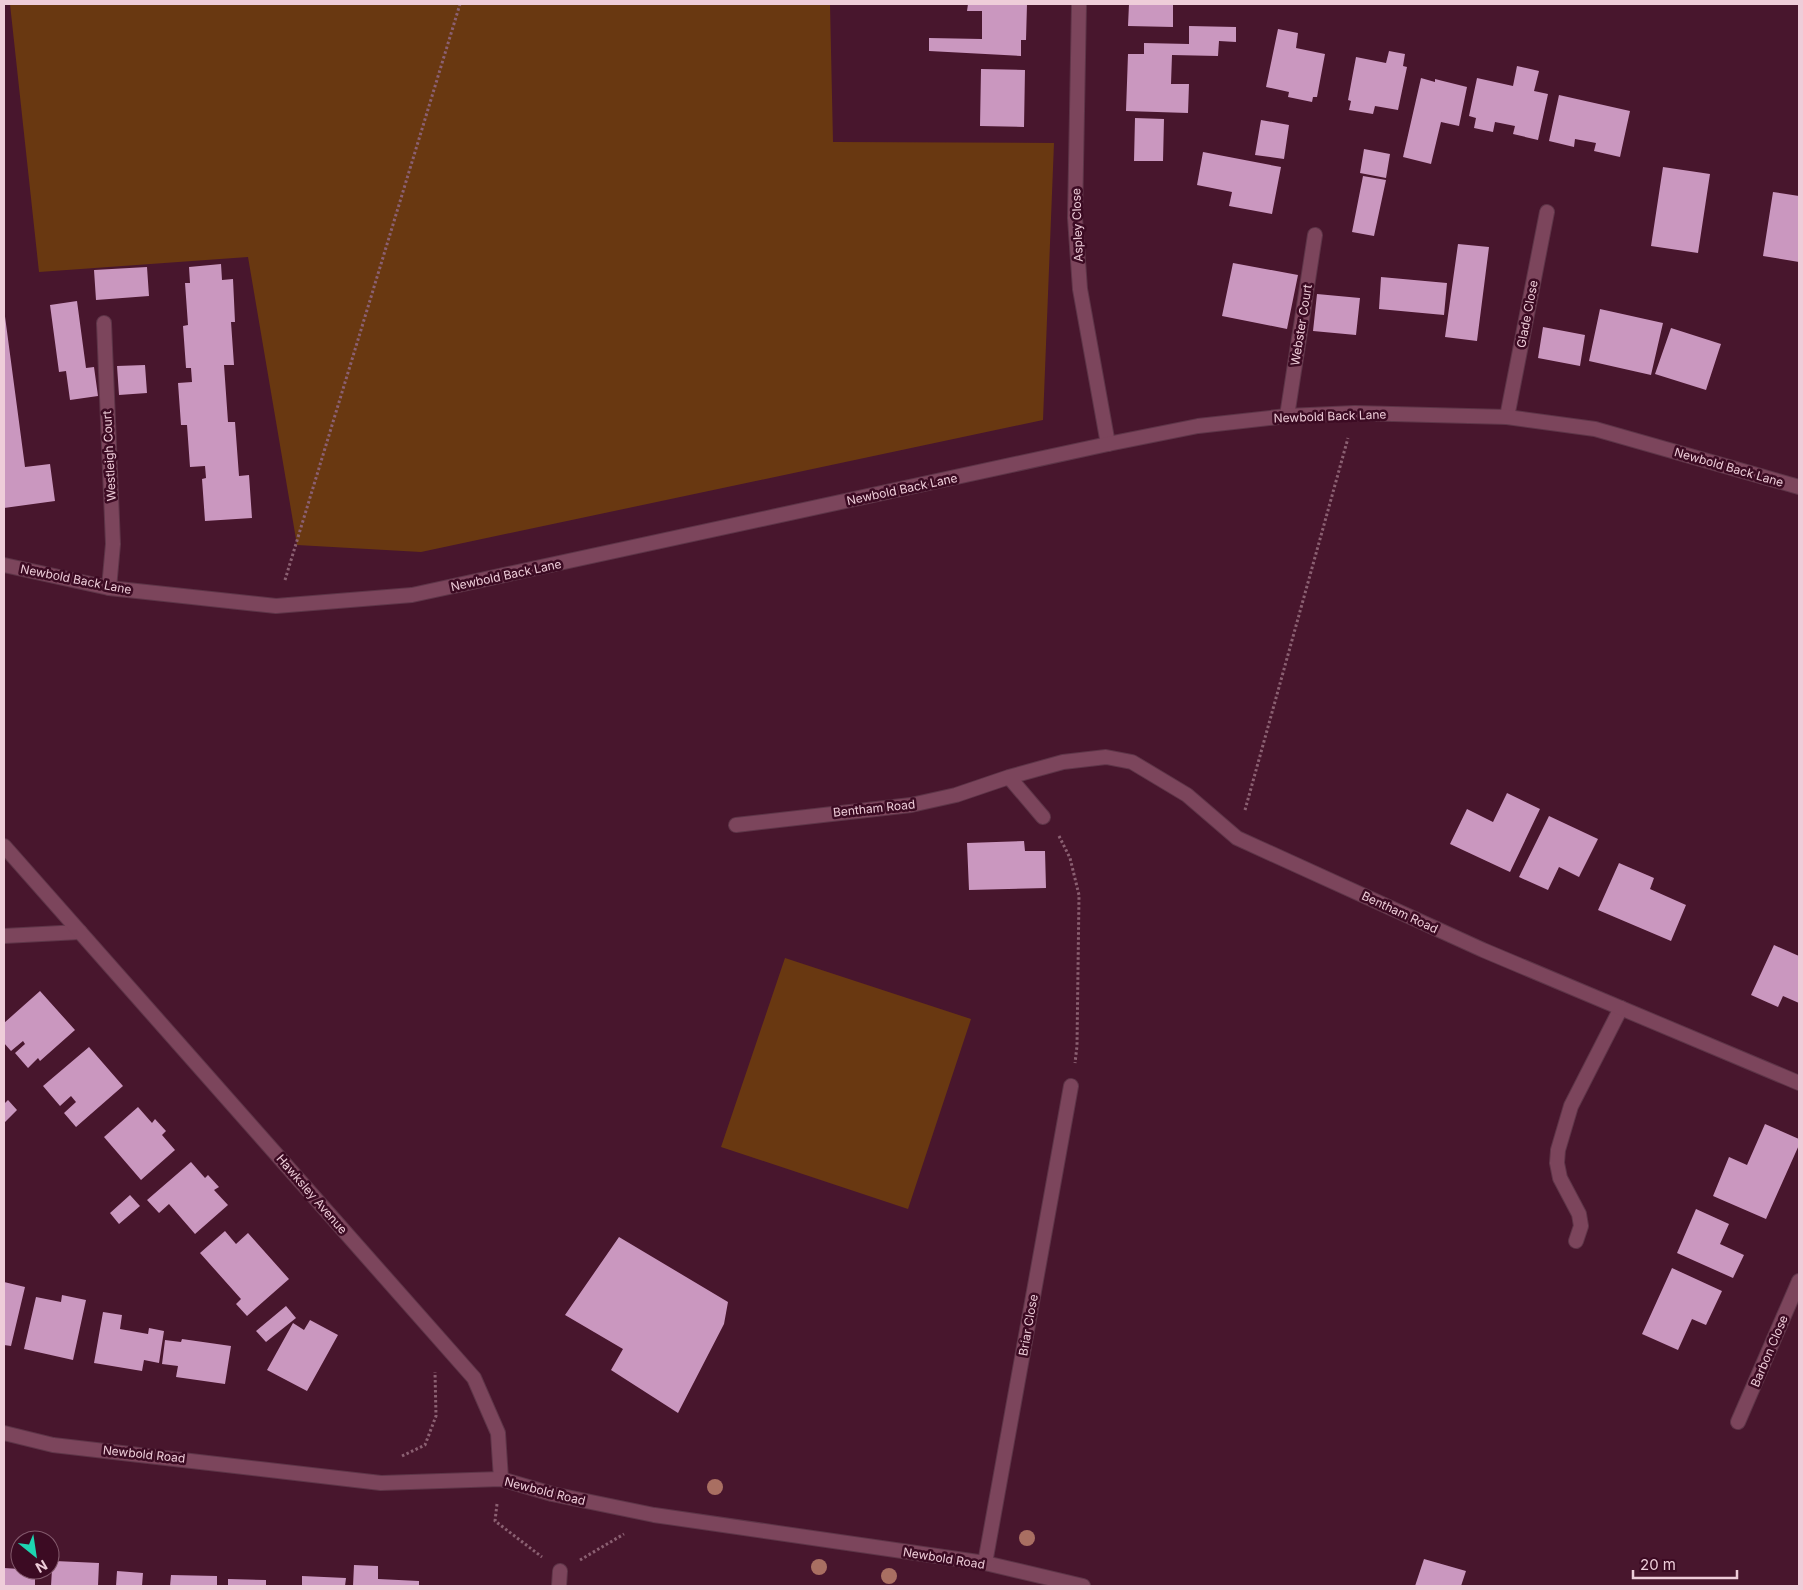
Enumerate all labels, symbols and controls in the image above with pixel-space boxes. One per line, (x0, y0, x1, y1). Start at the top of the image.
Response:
street label: Aspley Close (1068, 188, 1086, 262)
street label: Glade Close (1513, 279, 1541, 349)
street label: Webster Court (1287, 283, 1315, 367)
street label: Newbold Back Lane (1273, 407, 1387, 425)
street label: Westleigh Court (99, 410, 119, 502)
street label: Newbold Back Lane (1673, 444, 1785, 490)
street label: Newbold Back Lane (845, 470, 959, 508)
street label: Newbold Back Lane (449, 556, 563, 594)
street label: Newbold Back Lane (19, 561, 133, 597)
street label: Bentham Road (832, 796, 916, 820)
street label: Bentham Road (1359, 888, 1441, 936)
street label: Hawksley Avenue (273, 1151, 351, 1237)
street label: Briar Close (1015, 1293, 1041, 1357)
street label: Barbon Close (1747, 1313, 1791, 1389)
street label: Newbold Road (102, 1442, 186, 1466)
street label: Newbold Road (503, 1474, 587, 1508)
north arrow (10, 1530, 60, 1580)
street label: Newbold Road (902, 1544, 986, 1572)
scale bar (1633, 1548, 1737, 1580)
text: 20 m (1640, 1555, 1676, 1574)
text: N (33, 1557, 51, 1577)

